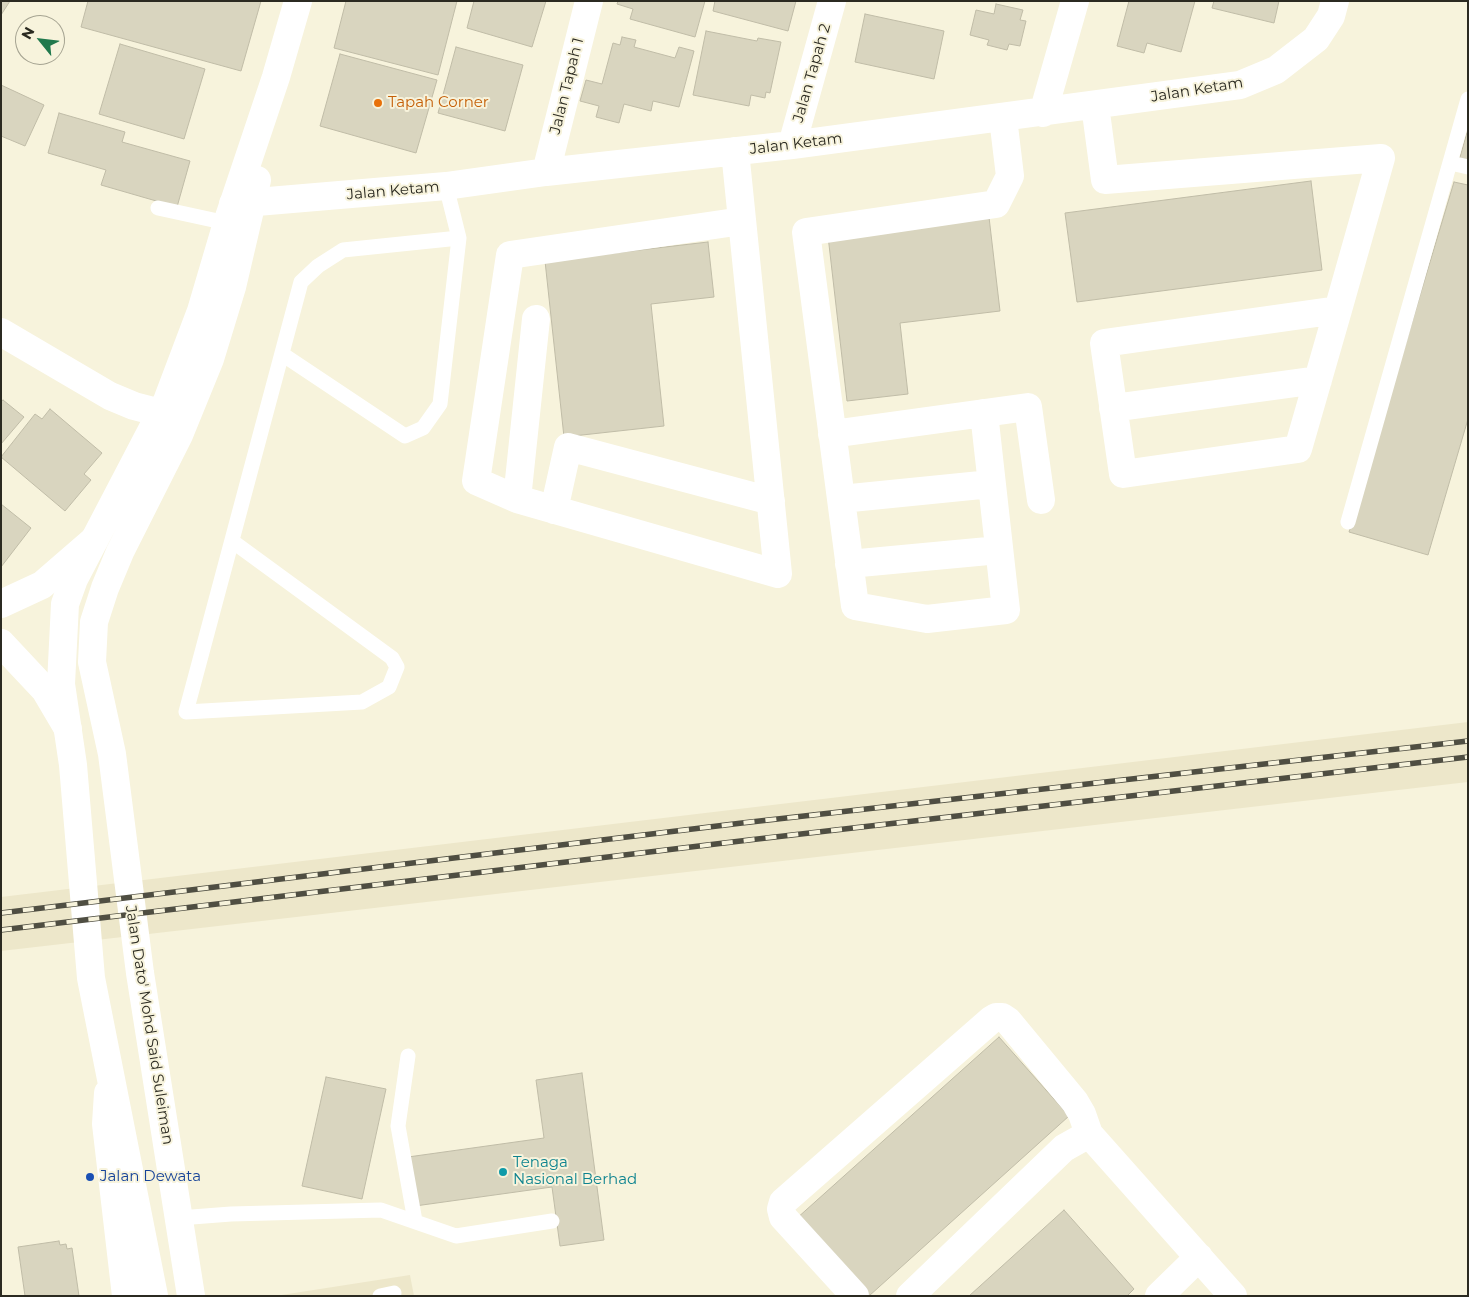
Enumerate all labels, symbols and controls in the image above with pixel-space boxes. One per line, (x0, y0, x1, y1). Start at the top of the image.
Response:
north arrow (15, 15, 65, 65)
street label: Jalan Tapah 2 (789, 22, 835, 124)
text: N (17, 24, 38, 43)
street label: Jalan Tapah 1 (546, 36, 588, 136)
street label: Jalan Ketam (1150, 74, 1244, 106)
place label: Tapah Corner (388, 94, 489, 112)
marker: Tapah Corner (372, 97, 384, 109)
street label: Jalan Ketam (749, 129, 843, 159)
street label: Jalan Ketam (346, 178, 440, 204)
street label: Jalan Dato' Mohd Said Suleiman (121, 904, 177, 1146)
place label: Tenaga Nasional Berhad (513, 1154, 637, 1189)
marker: Tenaga Nasional Berhad (497, 1166, 509, 1178)
place label: Jalan Dewata (100, 1168, 201, 1186)
marker: Jalan Dewata (84, 1171, 96, 1183)

